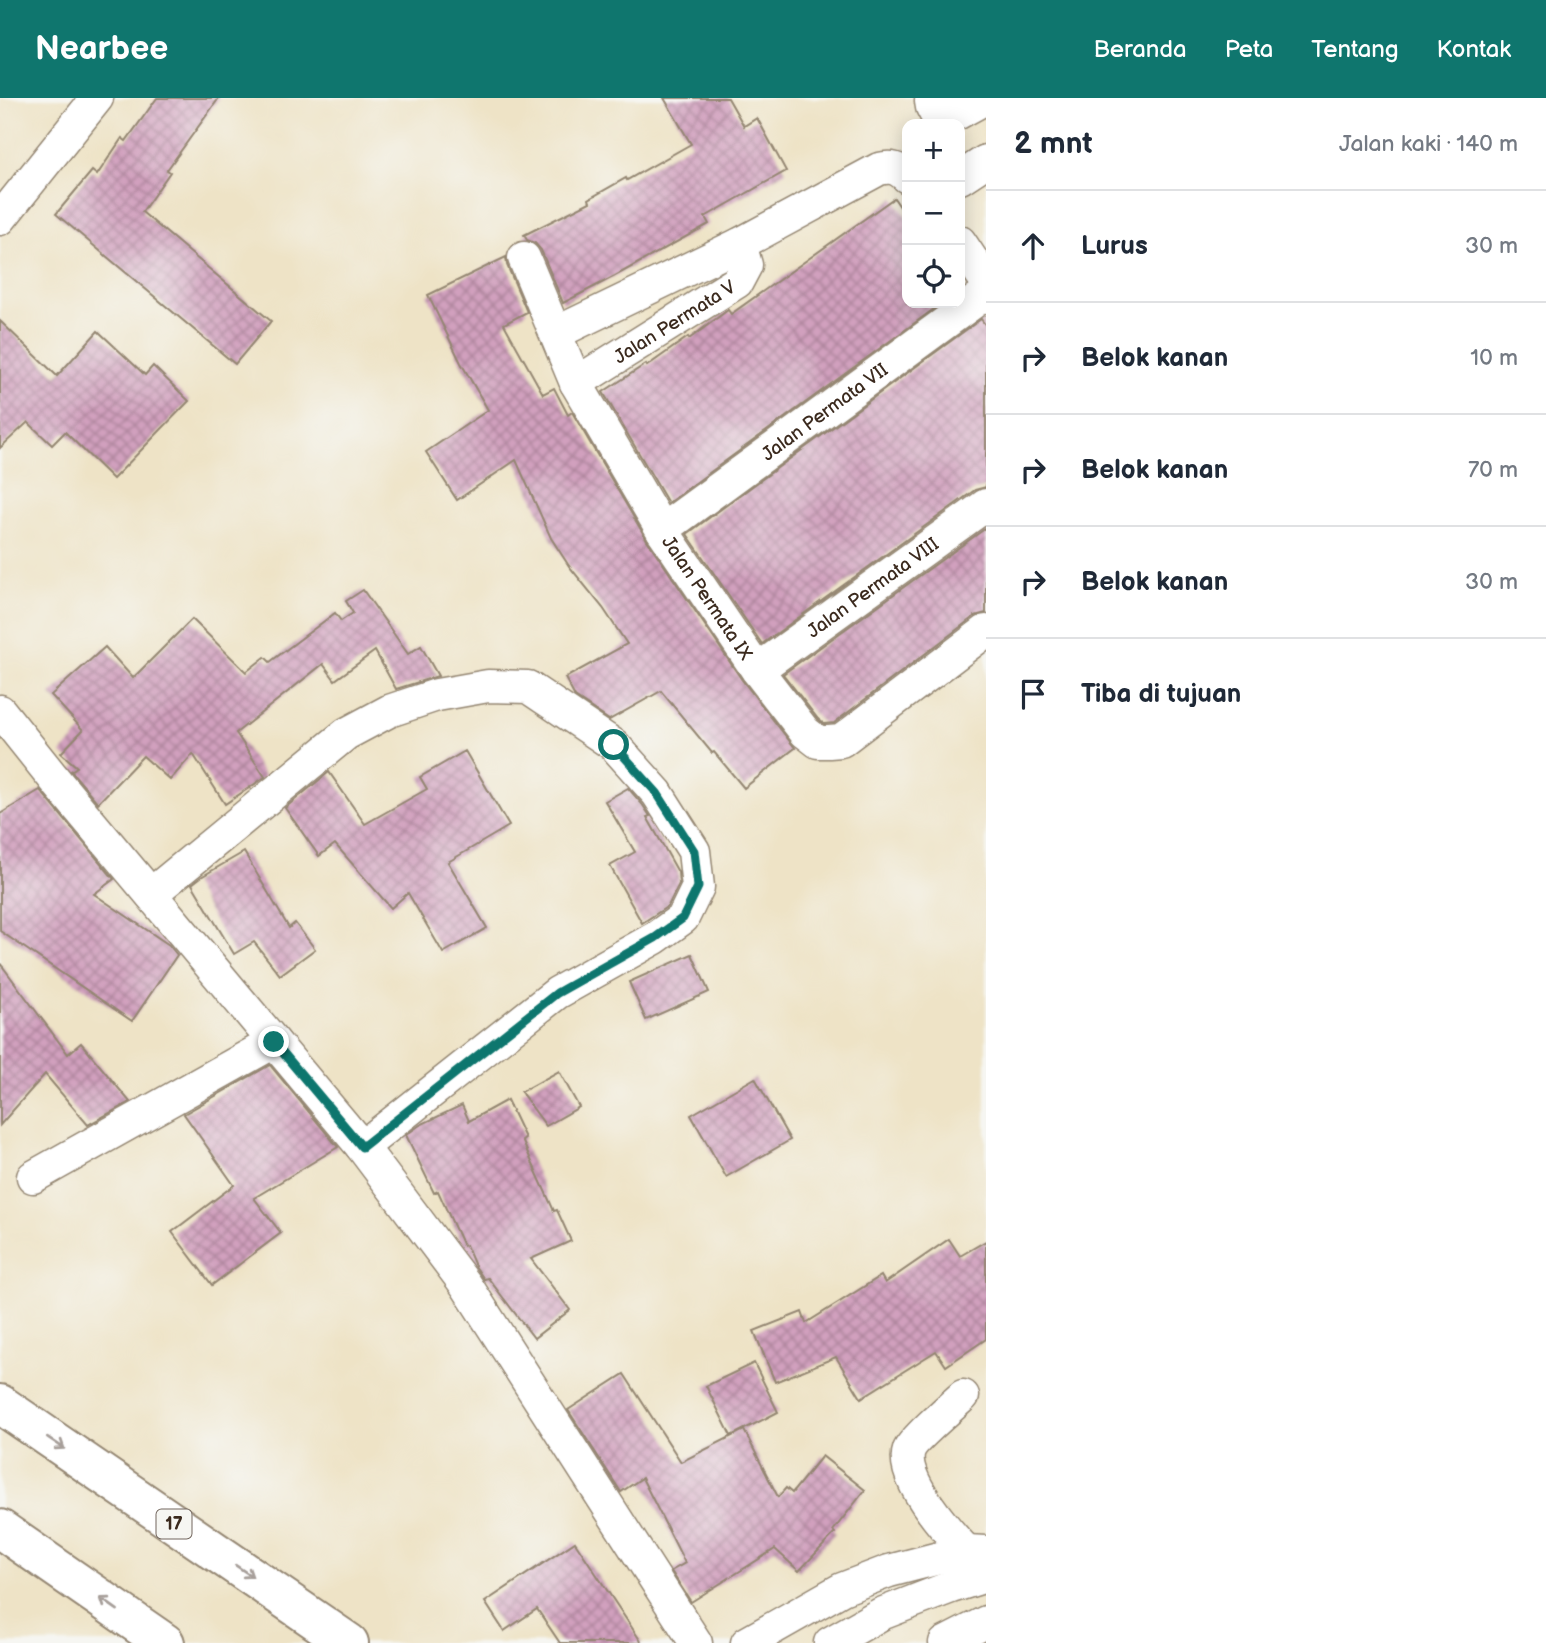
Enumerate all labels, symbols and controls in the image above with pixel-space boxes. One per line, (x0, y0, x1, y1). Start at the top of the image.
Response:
text: Nearbee (35, 29, 168, 69)
text: Beranda (1093, 35, 1187, 64)
text: Peta (1225, 35, 1273, 64)
text: Tentang (1311, 35, 1399, 64)
text: Kontak (1437, 35, 1511, 64)
map controls (902, 119, 965, 308)
button: + (902, 119, 965, 182)
text: 2 mnt (1014, 126, 1092, 162)
text: Jalan kaki · 140 m (1339, 130, 1518, 158)
button: − (902, 182, 965, 245)
icon: ahead (1014, 227, 1052, 265)
text: Lurus (1081, 231, 1148, 262)
text: 30 m (1465, 232, 1518, 260)
button: locate (902, 245, 965, 308)
street label: Jalan Permata V (610, 276, 740, 369)
icon: right (1014, 339, 1052, 377)
text: Belok kanan (1081, 343, 1228, 374)
text: 10 m (1470, 344, 1518, 372)
street label: Jalan Permata VII (757, 359, 893, 466)
icon: right (1014, 451, 1052, 489)
text: Belok kanan (1081, 455, 1228, 486)
text: 70 m (1468, 456, 1518, 484)
street label: Jalan Permata IX (656, 532, 757, 665)
street label: Jalan Permata VIII (803, 533, 944, 643)
icon: right (1014, 563, 1052, 601)
text: Belok kanan (1081, 567, 1228, 598)
text: 30 m (1465, 568, 1518, 596)
icon: arrive (1014, 675, 1052, 713)
text: Tiba di tujuan (1081, 679, 1241, 710)
route start (598, 729, 629, 760)
route end (258, 1026, 289, 1057)
one-way arrow (46, 1436, 65, 1450)
road number: 17 (156, 1510, 192, 1539)
one-way arrow (234, 1564, 253, 1578)
one-way arrow (100, 1597, 119, 1611)

